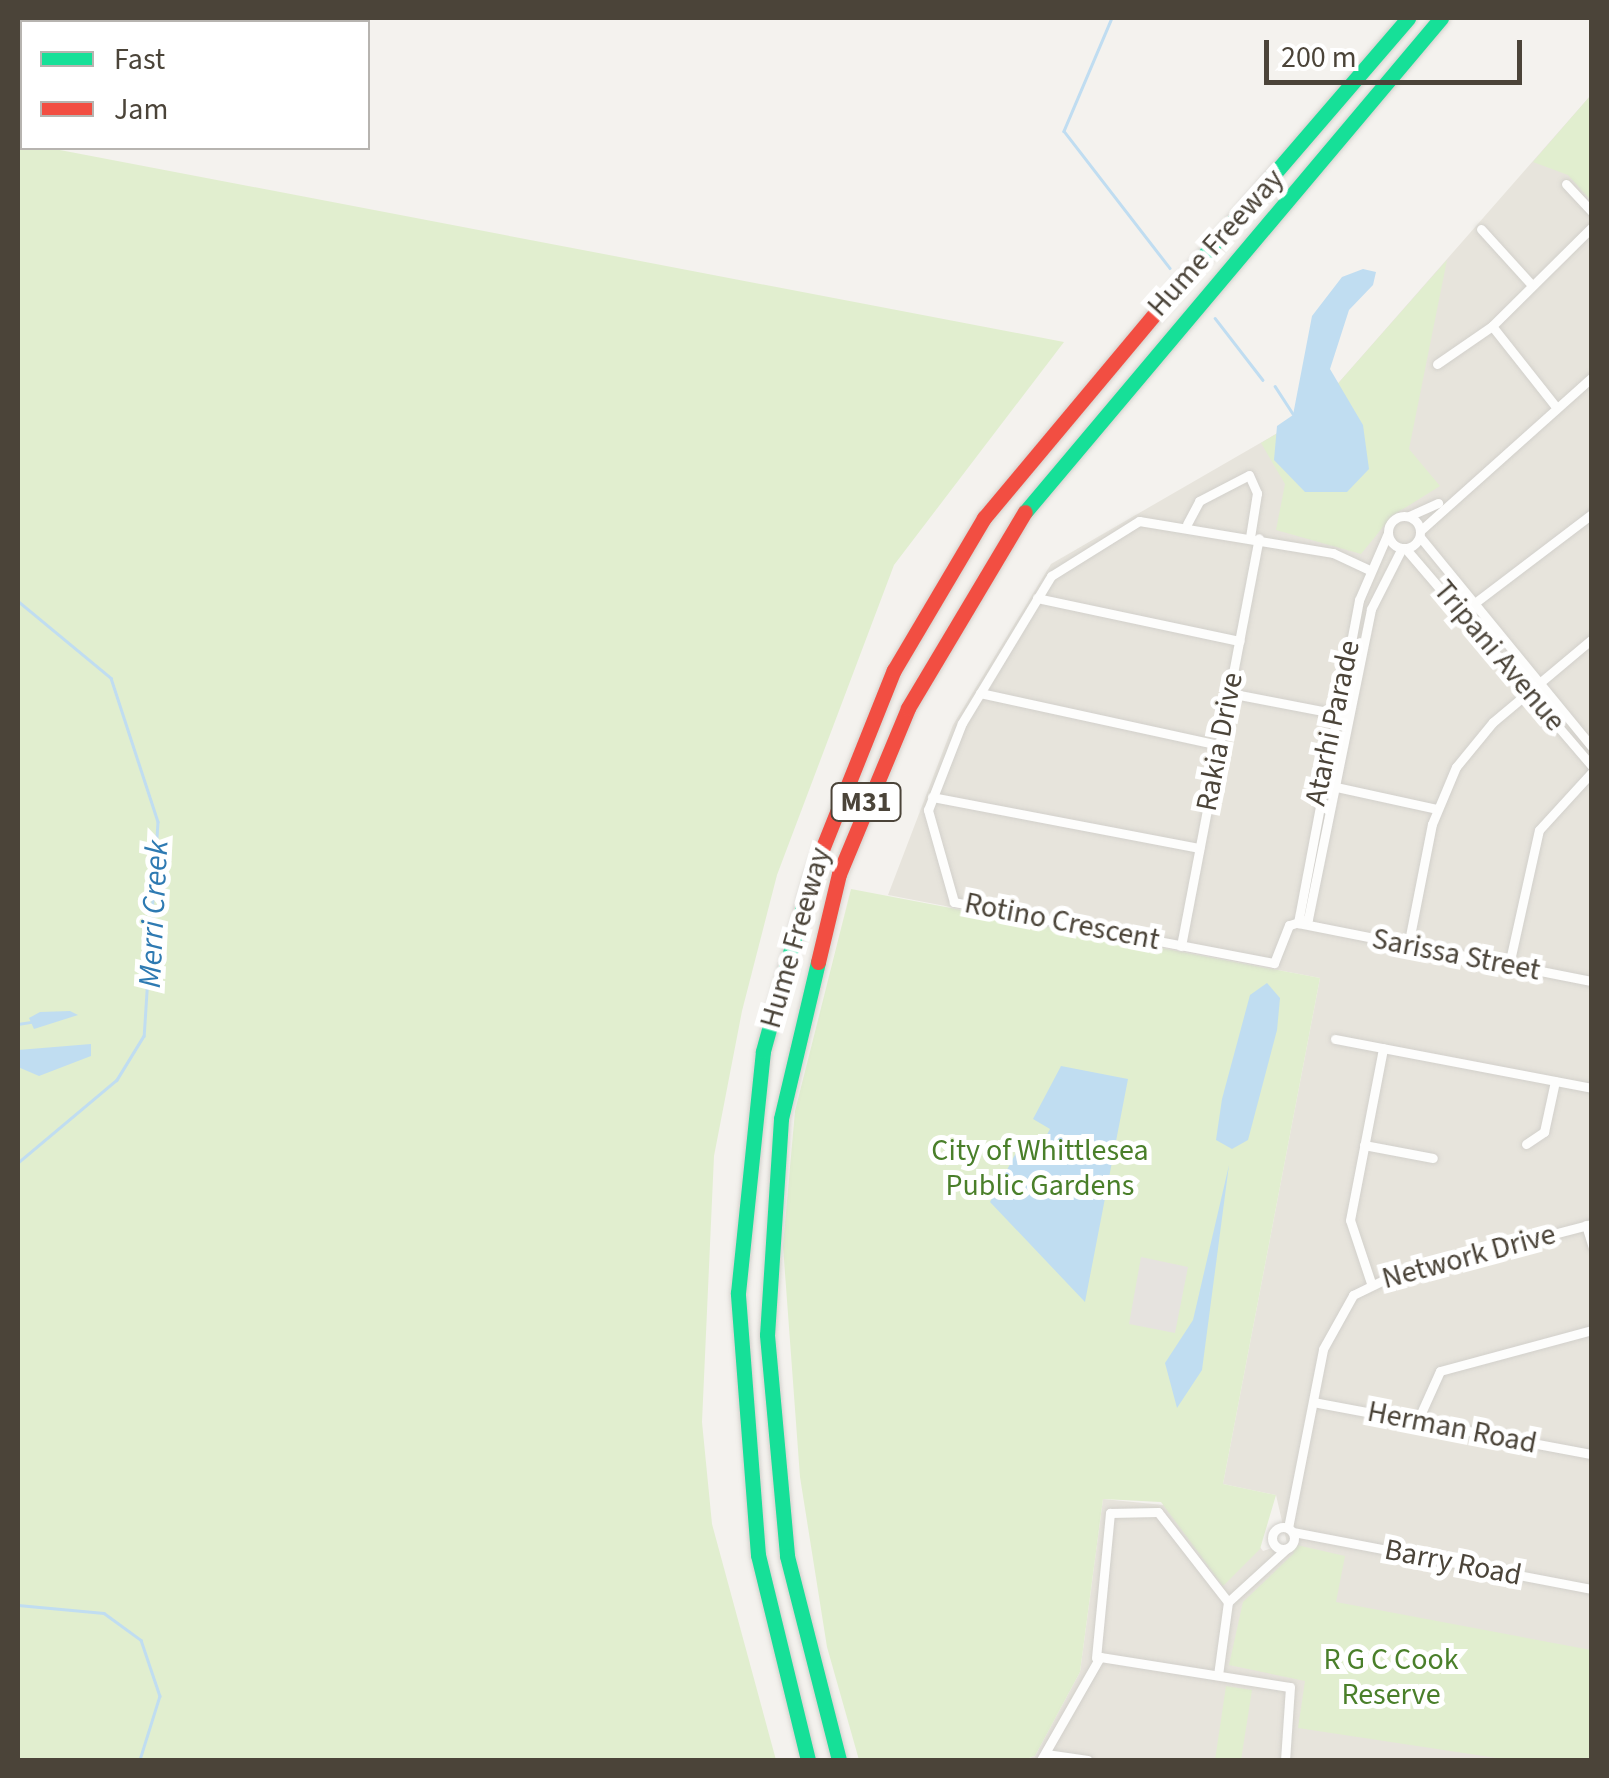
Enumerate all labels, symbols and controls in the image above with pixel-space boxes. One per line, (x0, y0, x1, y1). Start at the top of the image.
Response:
legend (20, 20, 370, 150)
scale bar (1269, 20, 1526, 82)
text: 200 m (1281, 36, 1357, 79)
text: Fast (114, 38, 165, 81)
text: Jam (114, 88, 168, 131)
street label: Hume Freeway (1140, 162, 1292, 324)
street label: Tripani Avenue (1425, 573, 1573, 739)
street label: Atarhi Parade (1298, 637, 1368, 809)
street label: Rakia Drive (1189, 670, 1251, 814)
road number: M31 (828, 779, 904, 825)
water label: Merri Creek (131, 839, 177, 989)
street label: Hume Freeway (753, 844, 839, 1032)
street label: Rotino Crescent (961, 885, 1163, 959)
street label: Sarissa Street (1369, 921, 1543, 989)
park label: City of Whittlesea Public Gardens (931, 1133, 1149, 1204)
street label: Network Drive (1378, 1217, 1560, 1297)
street label: Herman Road (1364, 1394, 1540, 1462)
street label: Barry Road (1381, 1532, 1525, 1594)
park label: R G C Cook Reserve (1323, 1642, 1459, 1712)

